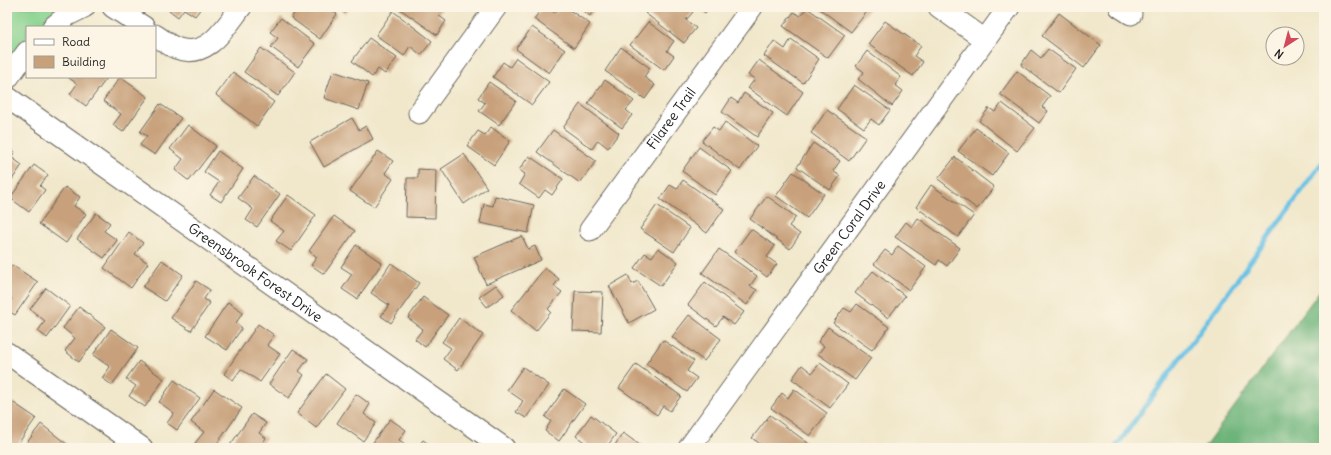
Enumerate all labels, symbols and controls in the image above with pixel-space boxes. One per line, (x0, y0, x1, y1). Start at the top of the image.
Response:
legend (26, 26, 156, 78)
north arrow (1265, 26, 1305, 66)
text: Road (62, 34, 90, 49)
text: N (1272, 46, 1286, 62)
text: Building (62, 54, 106, 69)
street label: Filaree Trail (643, 84, 700, 153)
street label: Green Coral Drive (809, 176, 890, 278)
street label: Greensbrook Forest Drive (185, 219, 326, 326)

